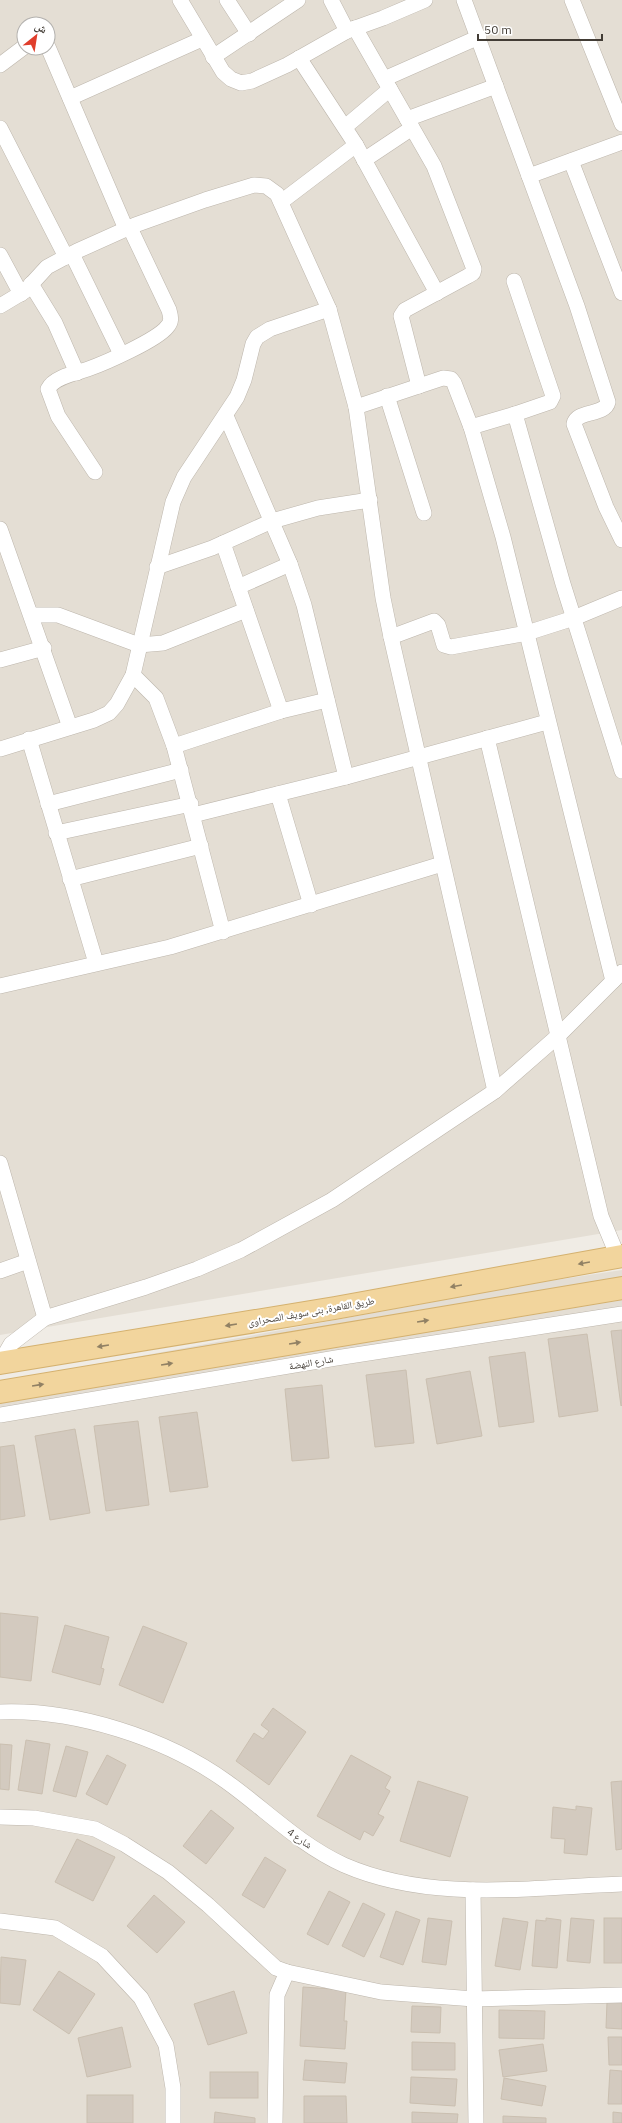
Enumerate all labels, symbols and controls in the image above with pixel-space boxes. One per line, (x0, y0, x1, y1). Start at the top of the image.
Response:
north arrow (16, 16, 56, 56)
scale bar (478, 16, 602, 42)
text: ش (32, 18, 50, 37)
text: 50 m (484, 22, 512, 37)
one-way arrow (578, 1260, 590, 1266)
one-way arrow (450, 1283, 462, 1289)
street label: طريق القاهرة, بنى سويف الصحراوى (247, 1294, 376, 1329)
one-way arrow (417, 1318, 429, 1324)
one-way arrow (225, 1322, 237, 1328)
one-way arrow (289, 1339, 301, 1345)
one-way arrow (97, 1343, 109, 1349)
street label: شارع النهضة (288, 1352, 335, 1373)
one-way arrow (161, 1361, 173, 1367)
one-way arrow (32, 1382, 45, 1388)
street label: شارع 4 (285, 1825, 315, 1852)

